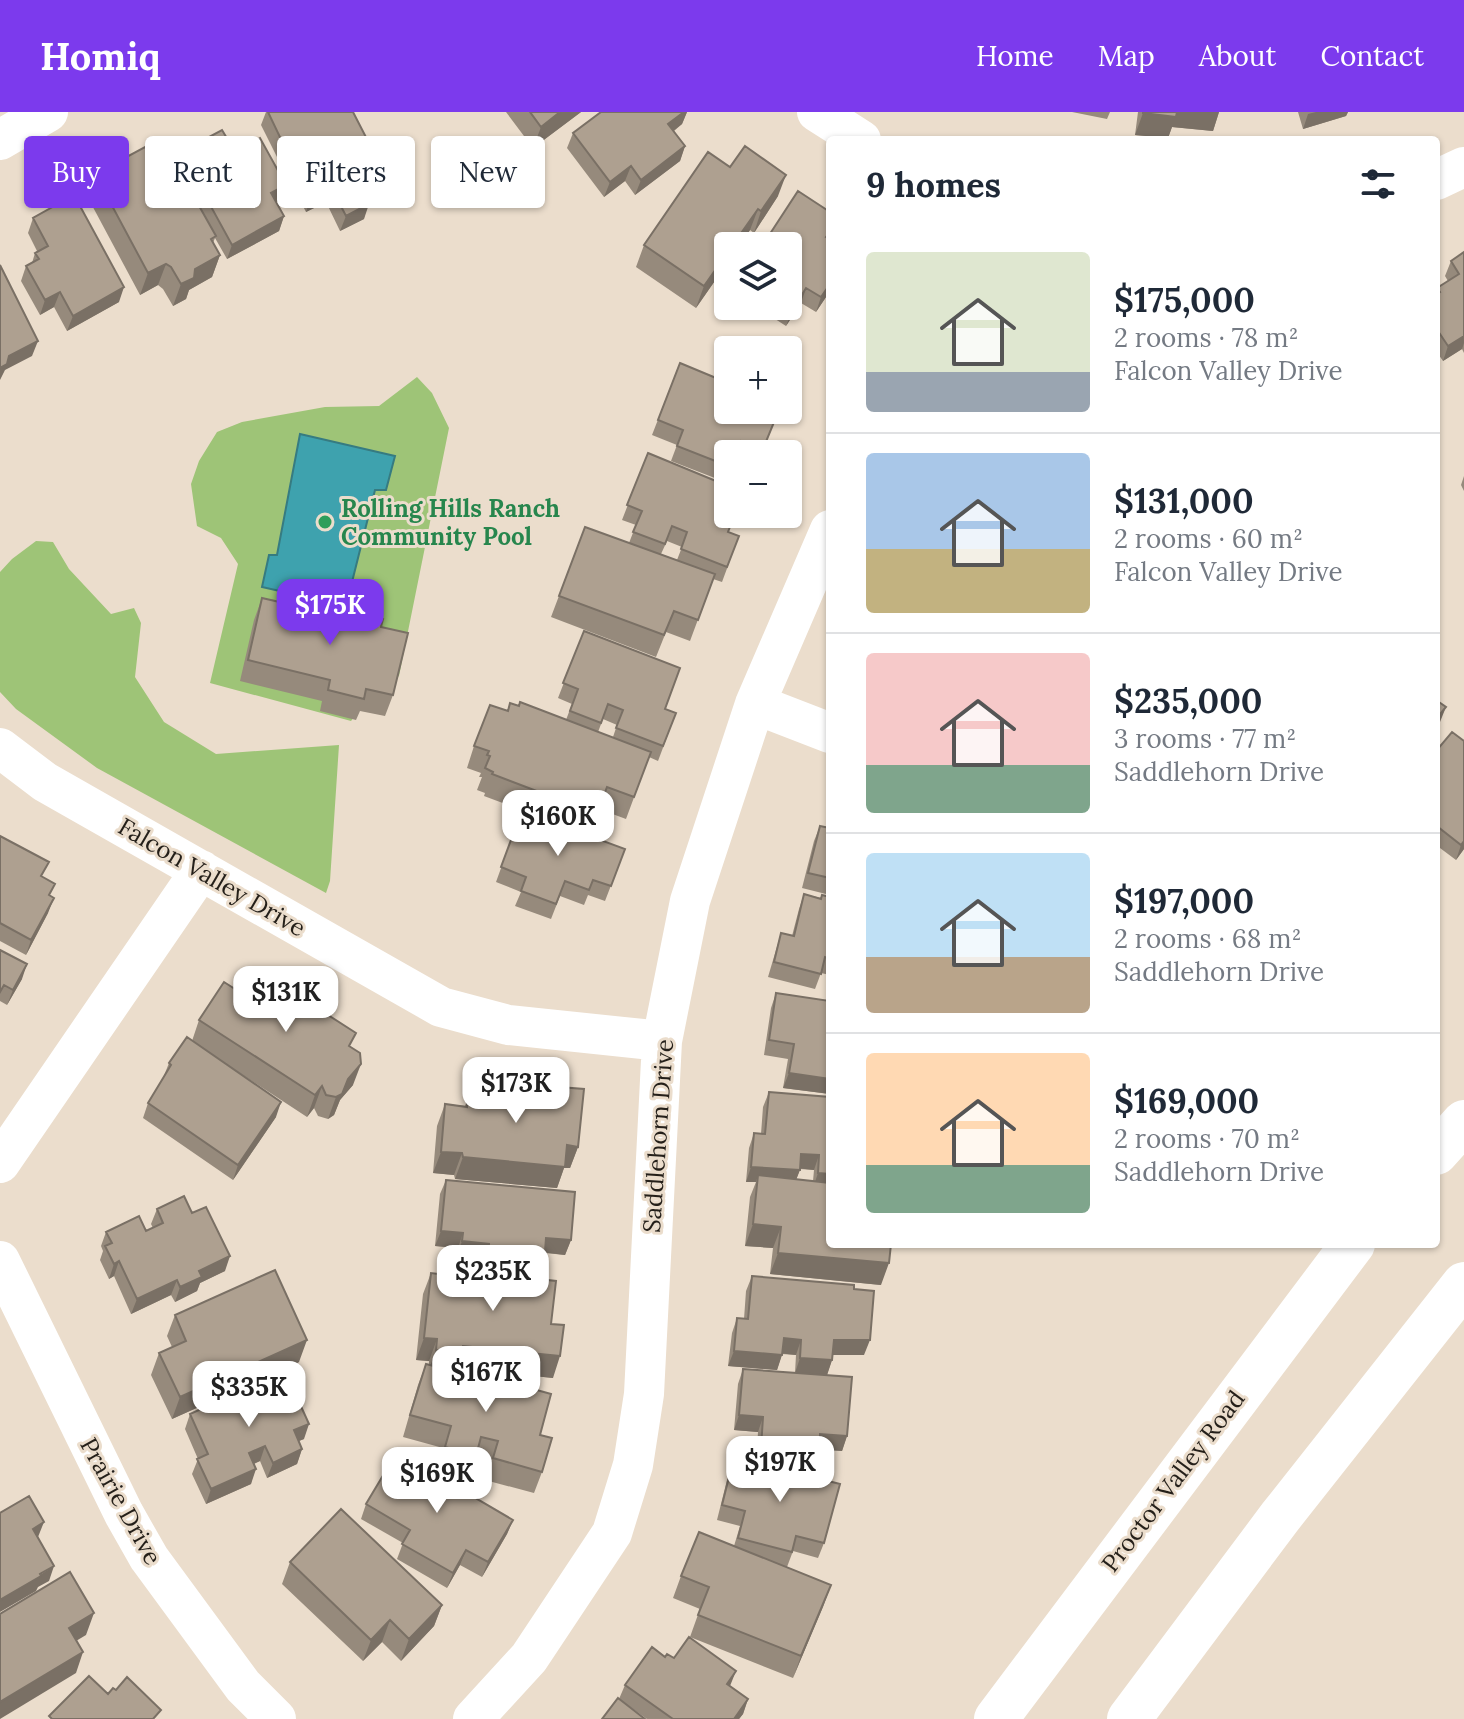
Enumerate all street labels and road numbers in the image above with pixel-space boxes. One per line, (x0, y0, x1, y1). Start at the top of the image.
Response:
street label: Falcon Valley Drive (113, 811, 311, 943)
street label: Saddlehorn Drive (636, 1038, 680, 1234)
street label: Proctor Valley Road (1095, 1384, 1251, 1578)
street label: Prairie Drive (73, 1432, 169, 1570)

